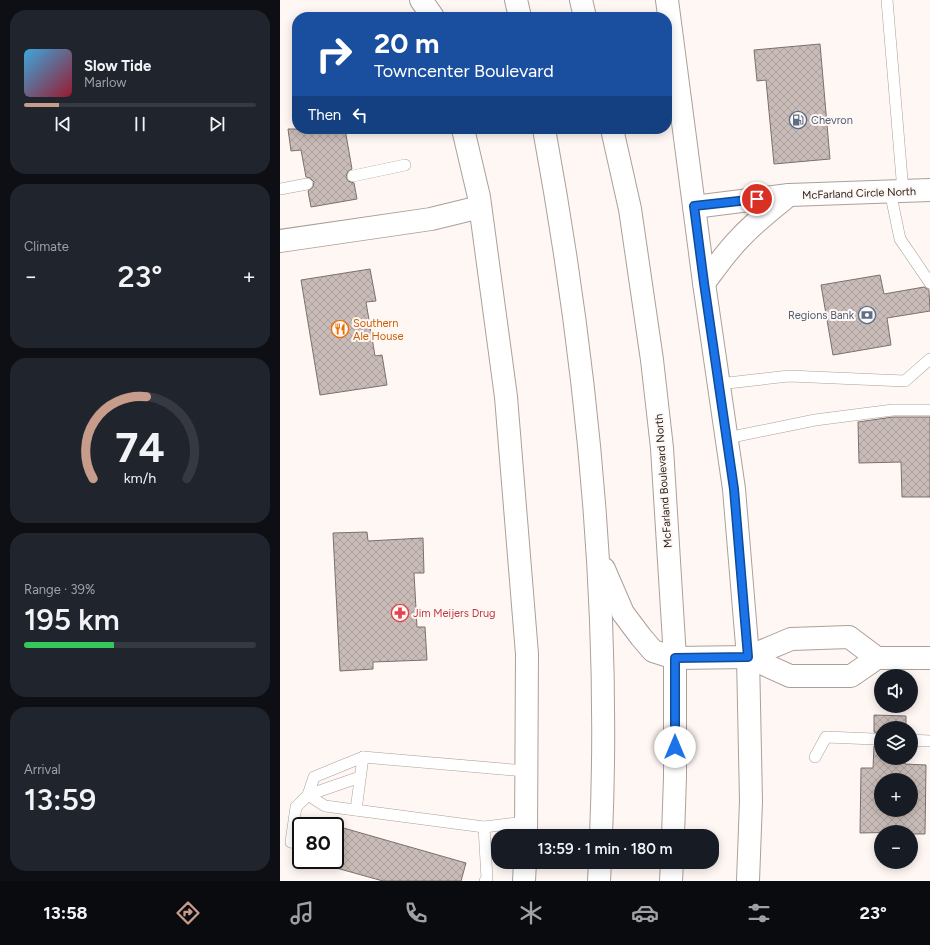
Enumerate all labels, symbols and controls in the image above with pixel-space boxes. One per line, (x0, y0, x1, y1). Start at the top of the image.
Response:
text: 20 m (374, 26, 439, 60)
icon: right (308, 28, 360, 80)
text: Slow Tide (84, 57, 151, 75)
text: Towncenter Boulevard (374, 60, 554, 82)
text: Marlow (84, 75, 126, 90)
icon: left (349, 104, 371, 126)
text: Then (308, 106, 341, 124)
fuel station icon: Chevron (788, 110, 808, 130)
icon: previous (52, 113, 74, 135)
icon: pause (129, 113, 151, 135)
icon: next (206, 113, 228, 135)
place label: Chevron (811, 114, 853, 127)
pin (740, 182, 774, 216)
street label: McFarland Circle North (802, 185, 916, 202)
icon: arrive (746, 188, 768, 210)
text: Climate (24, 239, 69, 254)
text: 23° (118, 258, 162, 295)
text: − (24, 263, 38, 290)
text: + (242, 263, 256, 290)
bank icon: Regions Bank (857, 305, 877, 325)
place label: Regions Bank (788, 309, 855, 322)
place label: Southern Ale House (353, 317, 404, 343)
restaurant icon: Southern Ale House (330, 319, 350, 339)
street label: McFarland Boulevard North (652, 414, 675, 548)
text: 74 (115, 421, 165, 471)
text: km/h (124, 468, 156, 486)
text: Range · 39% (24, 582, 95, 597)
text: 195 km (24, 601, 120, 638)
pharmacy icon: Jim Meijers Drug (390, 603, 410, 623)
place label: Jim Meijers Drug (413, 607, 496, 620)
map controls (874, 669, 918, 869)
button: sound (874, 669, 918, 713)
button: layers (874, 721, 918, 765)
position arrow (654, 726, 696, 768)
text: Arrival (24, 762, 61, 777)
button: + (874, 773, 918, 817)
text: 13:59 (24, 781, 96, 818)
speed limit sign: 80 (292, 817, 344, 869)
button: − (874, 825, 918, 869)
text: 13:59 · 1 min · 180 m (537, 840, 673, 858)
icon: directions (174, 899, 202, 927)
icon: music (288, 899, 316, 927)
icon: phone (402, 899, 430, 927)
icon: climate (517, 899, 545, 927)
icon: car (631, 899, 659, 927)
icon: filters (745, 899, 773, 927)
text: 13:58 (43, 902, 88, 924)
text: 23° (860, 902, 887, 924)

